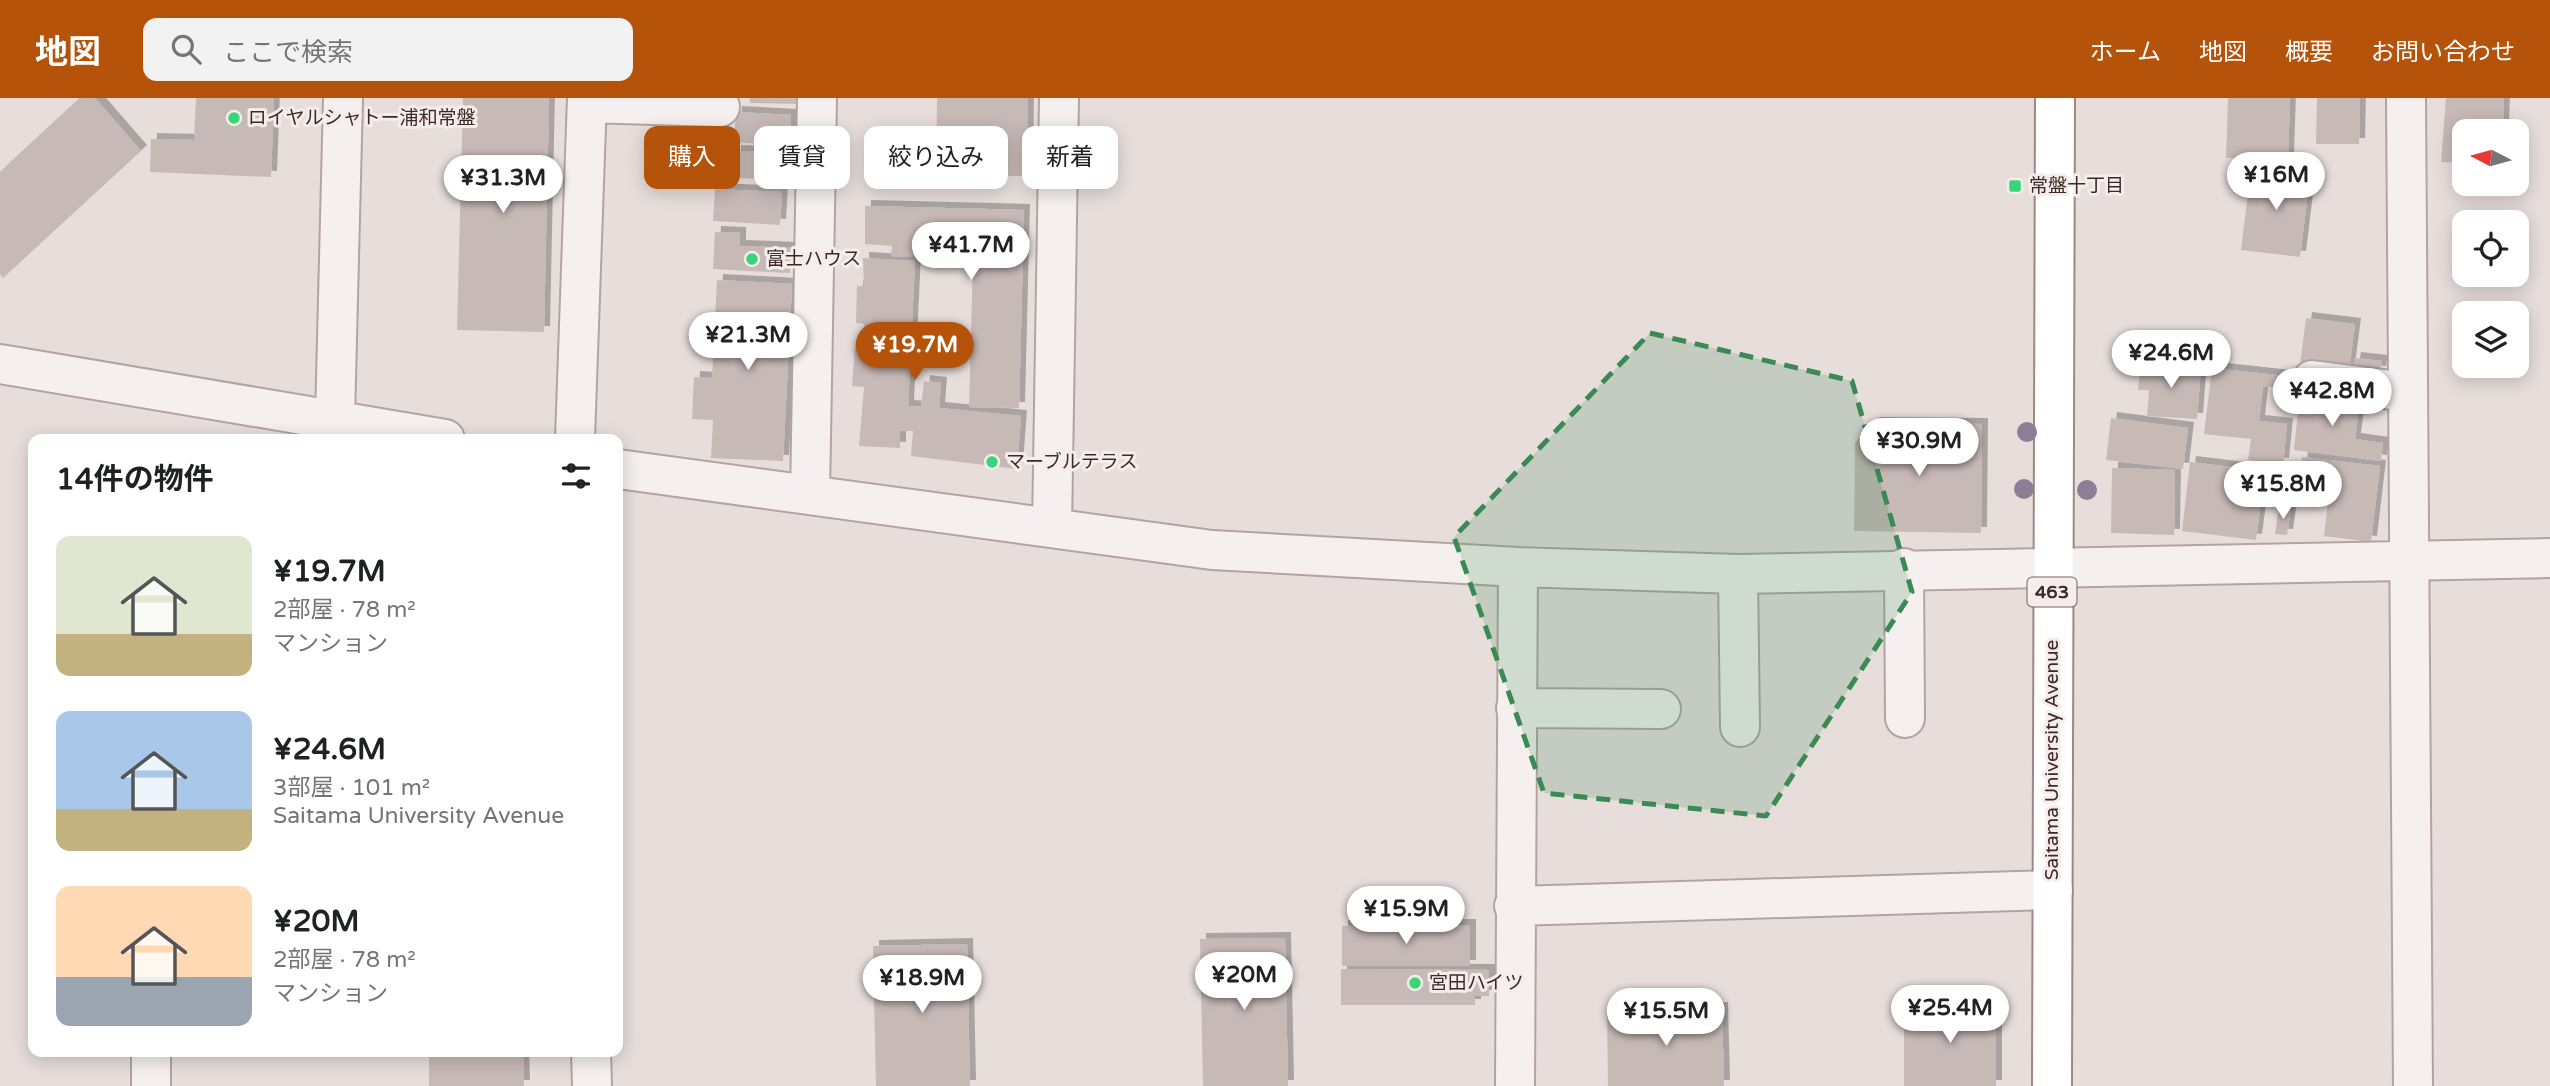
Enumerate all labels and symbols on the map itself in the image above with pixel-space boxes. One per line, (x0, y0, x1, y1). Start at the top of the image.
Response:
place label: ロイヤルシャトー浦和常盤 (248, 107, 475, 129)
marker: ロイヤルシャトー浦和常盤 (226, 110, 242, 126)
north arrow (2452, 119, 2529, 196)
pin: ¥16M (2235, 152, 2317, 212)
pin: ¥31.3M (446, 156, 560, 215)
place label: 常盤十丁目 (2029, 175, 2124, 197)
marker: 常盤十丁目 (2007, 178, 2023, 194)
pin: ¥41.7M (914, 222, 1028, 282)
place label: 富士ハウス (766, 248, 861, 270)
marker: 富士ハウス (744, 251, 760, 267)
pin: ¥21.3M (691, 313, 805, 372)
pin: ¥19.7M (858, 322, 972, 382)
pin: ¥24.6M (2114, 330, 2228, 390)
pin: ¥42.8M (2275, 368, 2389, 428)
pin: ¥30.9M (1862, 418, 1976, 478)
place label: マーブルテラス (1006, 451, 1137, 473)
marker: マーブルテラス (984, 454, 1000, 470)
pin: ¥15.8M (2226, 462, 2340, 521)
road number: 463 (2028, 578, 2076, 606)
street label: Saitama University Avenue (2041, 640, 2063, 880)
pin: ¥15.9M (1349, 886, 1463, 946)
pin: ¥20M (1203, 953, 1285, 1012)
pin: ¥18.9M (865, 956, 979, 1015)
place label: 宮田ハイツ (1429, 972, 1524, 994)
marker: 宮田ハイツ (1407, 975, 1423, 991)
pin: ¥25.4M (1893, 986, 2007, 1045)
pin: ¥15.5M (1609, 988, 1723, 1048)

